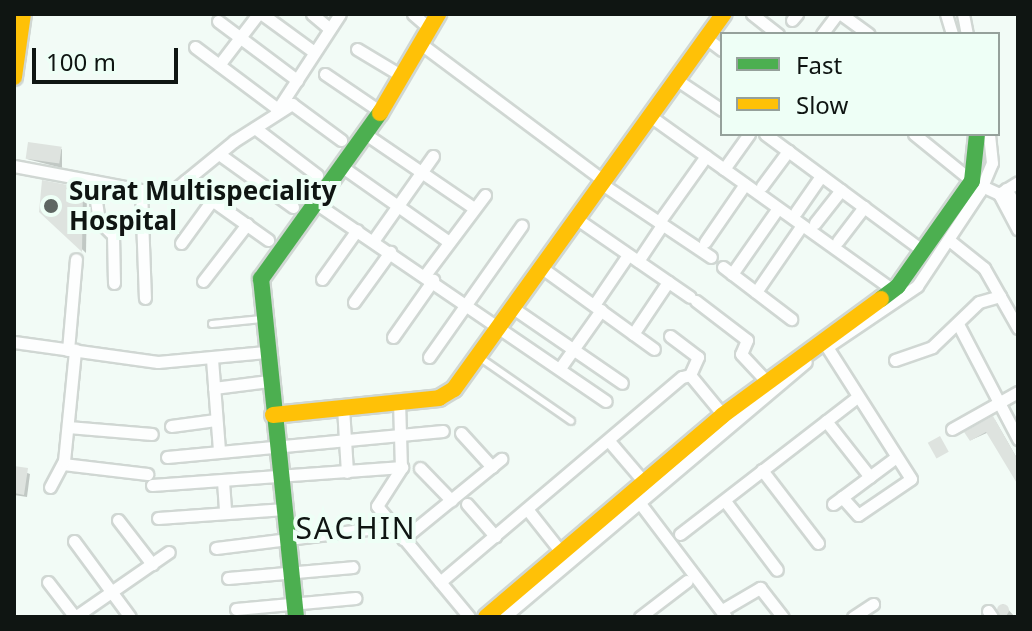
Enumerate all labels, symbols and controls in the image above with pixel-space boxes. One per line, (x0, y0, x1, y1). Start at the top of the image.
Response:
scale bar (36, 32, 182, 82)
legend (720, 32, 1000, 136)
text: 100 m (46, 45, 116, 78)
text: Fast (796, 48, 842, 81)
text: Slow (796, 88, 848, 121)
place label: Surat Multispeciality Hospital (69, 175, 337, 236)
marker: Surat Multispeciality Hospital (40, 195, 62, 217)
district label: SACHIN (295, 510, 417, 546)

